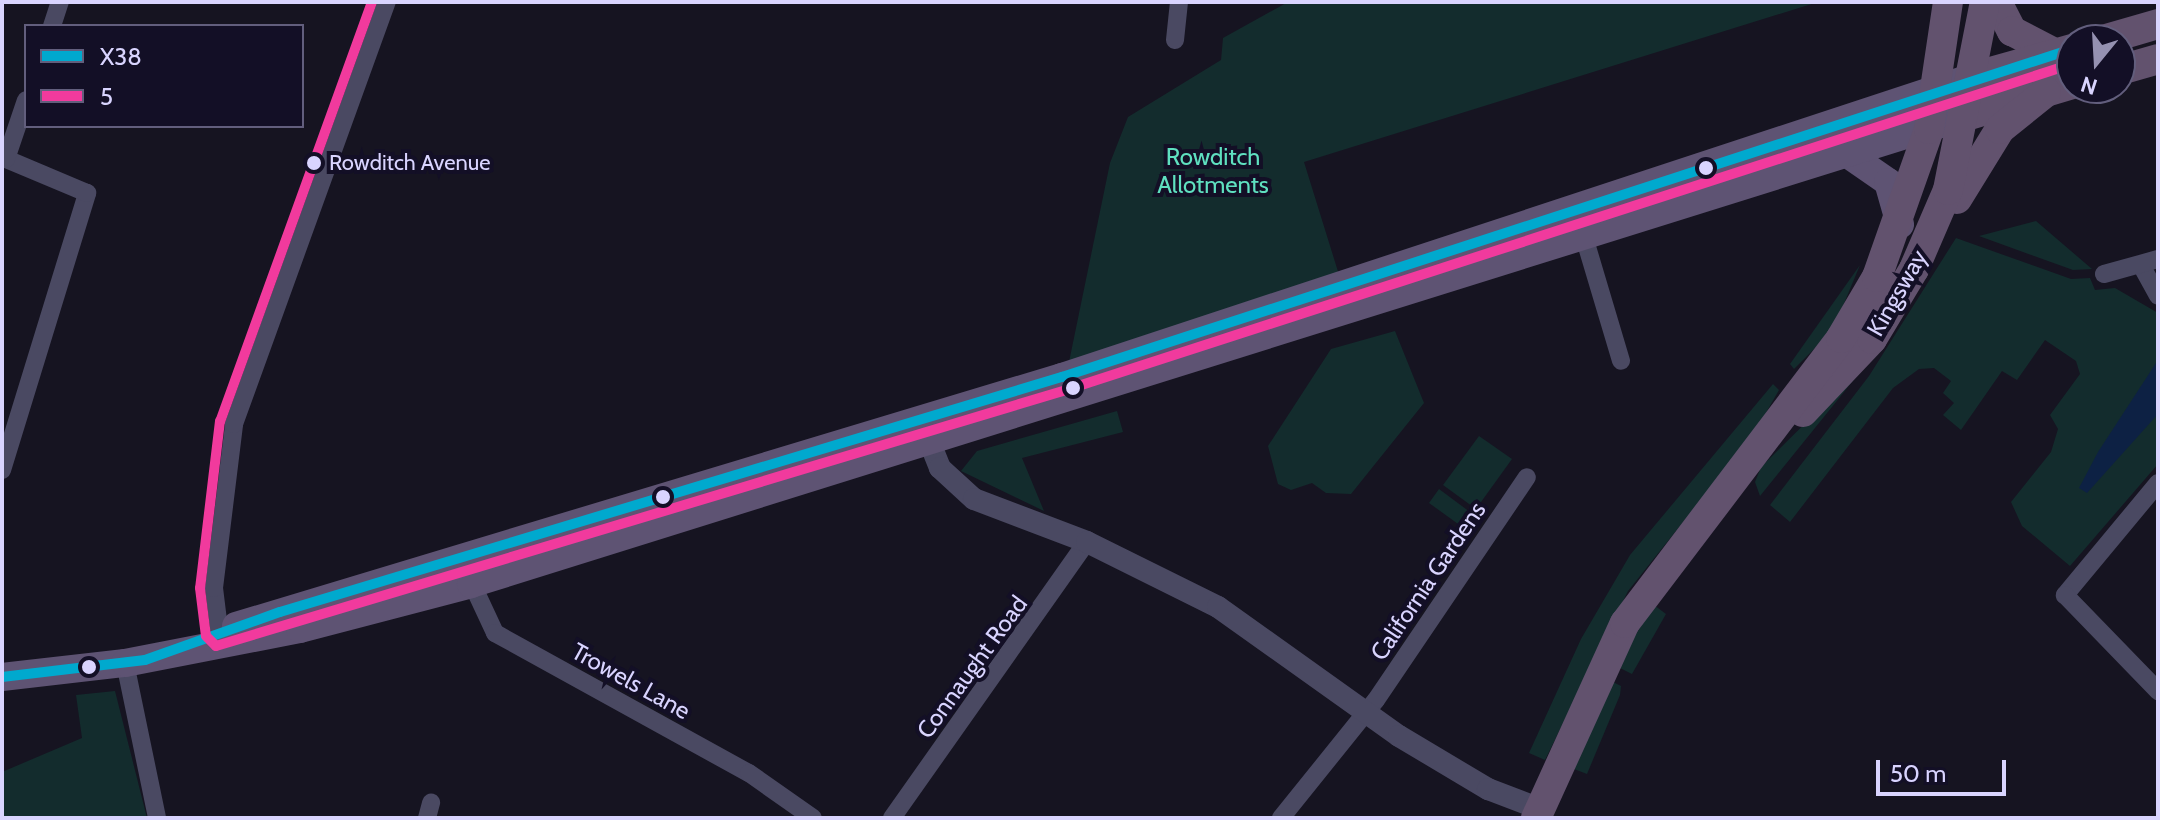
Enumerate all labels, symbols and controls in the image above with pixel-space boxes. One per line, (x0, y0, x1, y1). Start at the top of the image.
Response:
legend (24, 24, 304, 128)
north arrow (2056, 24, 2136, 104)
text: X38 (100, 42, 142, 71)
text: N (2077, 70, 2101, 101)
text: 5 (100, 82, 113, 111)
park label: Rowditch Allotments (1157, 143, 1269, 199)
place label: Rowditch Avenue (329, 150, 491, 176)
marker: Rowditch Avenue (306, 155, 322, 171)
unlabelled marker (1698, 160, 1714, 176)
street label: Kingsway (1861, 245, 1933, 341)
unlabelled marker (1065, 380, 1081, 396)
unlabelled marker (655, 489, 671, 505)
street label: California Gardens (1364, 496, 1492, 666)
street label: Connaught Road (911, 590, 1033, 744)
street label: Trowels Lane (567, 637, 695, 725)
unlabelled marker (81, 659, 97, 675)
scale bar (1880, 744, 2010, 794)
text: 50 m (1890, 759, 1946, 788)

